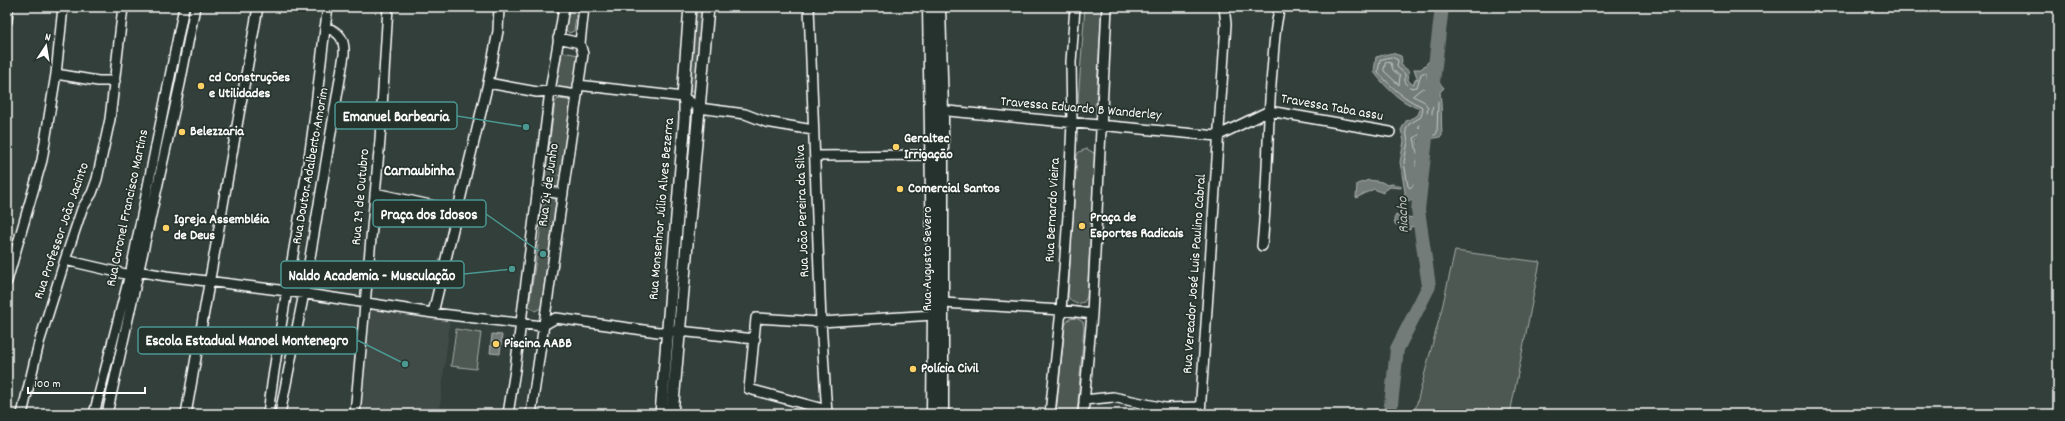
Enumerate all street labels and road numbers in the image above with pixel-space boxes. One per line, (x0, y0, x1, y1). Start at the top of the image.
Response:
street label: Rua Doutor Adalberto Amorim (287, 86, 335, 246)
street label: Travessa Taba assu (1279, 89, 1385, 127)
street label: Travessa Eduardo B Wanderley (1000, 92, 1163, 126)
street label: Rua Monsenhor Júlio Alves Bezerra (644, 117, 680, 301)
street label: Rua Coronel Francisco Martins (102, 128, 154, 288)
street label: Rua 24 de Junho (533, 142, 565, 228)
street label: Rua João Pereira da Silva (791, 144, 815, 278)
street label: Rua 29 de Outubro (347, 148, 375, 246)
street label: Rua Bernardo Vieira (1040, 157, 1066, 263)
street label: Rua Professor João Jacinto (29, 160, 95, 302)
street label: Rua Vereador José Luis Paulino Cabral (1178, 173, 1212, 374)
street label: Rua Augusto Severo (918, 207, 938, 311)

